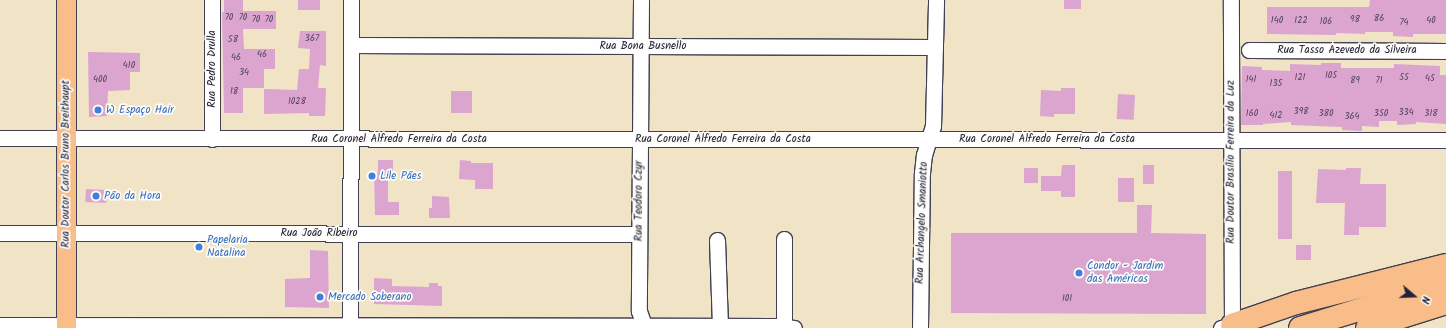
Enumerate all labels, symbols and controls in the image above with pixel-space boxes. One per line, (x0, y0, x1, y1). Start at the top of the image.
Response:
house number: 70 (225, 13, 233, 23)
house number: 70 (239, 13, 247, 23)
house number: 86 (1374, 14, 1384, 24)
house number: 70 (252, 15, 260, 25)
house number: 70 (265, 15, 273, 25)
house number: 98 (1350, 15, 1360, 25)
house number: 140 (1271, 16, 1283, 26)
house number: 122 (1294, 16, 1308, 26)
house number: 40 (1426, 16, 1436, 26)
house number: 106 (1320, 17, 1332, 27)
house number: 74 (1399, 18, 1409, 28)
street label: Rua Pedro Drulla (205, 30, 219, 108)
house number: 367 (305, 34, 319, 44)
house number: 58 (228, 35, 238, 45)
street label: Rua Bona Busnello (600, 39, 686, 53)
street label: Rua Tasso Azevedo da Silveira (1277, 43, 1417, 57)
house number: 46 (257, 50, 267, 60)
house number: 46 (231, 53, 241, 63)
house number: 410 (123, 61, 135, 71)
house number: 34 (239, 68, 249, 78)
house number: 105 (1325, 71, 1337, 81)
house number: 121 (1295, 73, 1305, 83)
house number: 55 (1399, 73, 1409, 83)
house number: 45 (1425, 74, 1435, 84)
house number: 400 (93, 75, 107, 85)
house number: 141 (1246, 75, 1256, 85)
house number: 89 (1350, 76, 1360, 86)
house number: 71 (1376, 76, 1382, 86)
house number: 135 (1270, 79, 1282, 89)
street label: Rua Doutor Carlos Bruno Breithaupt (59, 80, 73, 248)
street label: Rua Doutor Brasílio Ferreira da Luz (1224, 80, 1238, 244)
house number: 18 (230, 87, 238, 97)
house number: 1028 (288, 97, 306, 107)
place label: W Espaço Hair (106, 103, 174, 117)
marker: W Espaço Hair (93, 105, 103, 115)
house number: 398 (1294, 107, 1308, 117)
house number: 334 (1398, 108, 1414, 118)
house number: 160 (1246, 109, 1258, 119)
house number: 380 (1318, 109, 1334, 119)
house number: 350 (1374, 109, 1388, 119)
house number: 318 (1424, 109, 1438, 119)
house number: 412 (1269, 111, 1283, 121)
house number: 364 (1344, 112, 1360, 122)
street label: Rua Coronel Alfredo Ferreira da Costa (311, 132, 487, 146)
street label: Rua Coronel Alfredo Ferreira da Costa (635, 132, 811, 146)
street label: Rua Coronel Alfredo Ferreira da Costa (959, 132, 1135, 146)
street label: Rua Teodoro Czyr (632, 161, 646, 241)
street label: Rua Archangelo Smaniotto (913, 162, 931, 284)
place label: Lile Pães (380, 169, 421, 183)
marker: Lile Pães (367, 171, 377, 181)
place label: Pão da Hora (104, 189, 161, 203)
marker: Pão da Hora (91, 191, 101, 201)
street label: Rua João Ribeiro (280, 226, 358, 240)
place label: Papelaria Natalina (207, 234, 248, 260)
marker: Papelaria Natalina (194, 242, 204, 252)
place label: Condor - Jardim das Américas (1087, 260, 1163, 286)
marker: Condor - Jardim das Américas (1074, 268, 1084, 278)
north arrow (1394, 276, 1434, 316)
place label: Mercado Soberano (328, 290, 411, 304)
marker: Mercado Soberano (315, 292, 325, 302)
house number: 101 (1062, 294, 1072, 304)
text: N (1416, 294, 1435, 306)

